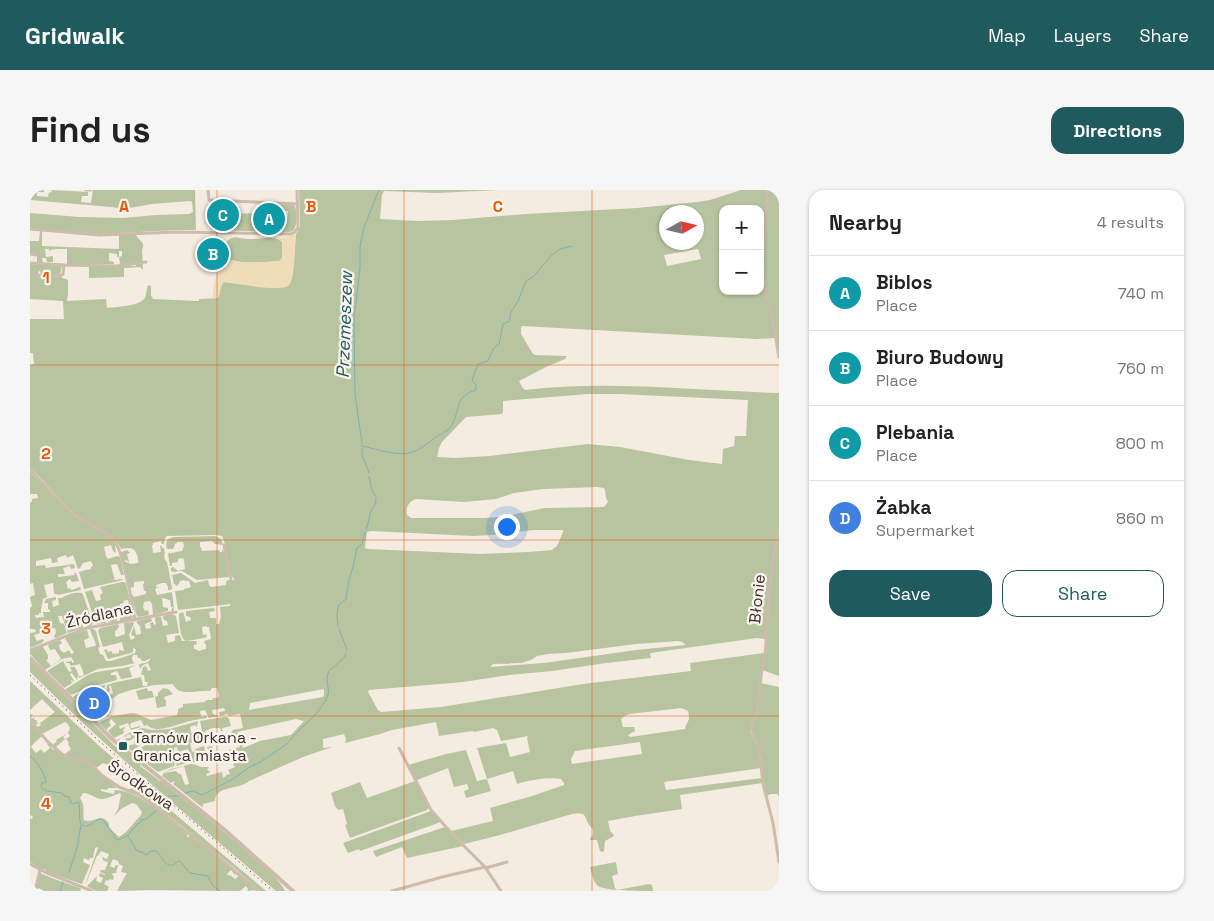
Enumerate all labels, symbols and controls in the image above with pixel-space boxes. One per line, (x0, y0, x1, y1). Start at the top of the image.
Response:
text: Gridwalk (25, 20, 125, 51)
text: Map (988, 24, 1026, 47)
text: Layers (1054, 24, 1111, 47)
text: Share (1139, 24, 1189, 47)
button: Directions (1051, 107, 1184, 154)
text: Find us (30, 108, 151, 152)
text: A (119, 196, 129, 217)
pin: C (207, 196, 239, 234)
text: B (306, 196, 316, 217)
text: C (493, 196, 503, 217)
pin: A (253, 200, 285, 238)
north arrow (659, 205, 704, 250)
map controls (719, 205, 764, 295)
button: + (719, 205, 764, 250)
text: Nearby (829, 209, 902, 236)
text: 4 results (1097, 212, 1164, 233)
pin: B (197, 235, 229, 273)
button: − (719, 250, 764, 295)
text: 1 (42, 267, 50, 288)
water label: Przemeszew (331, 270, 357, 379)
text: Biblos (876, 270, 932, 295)
text: A (840, 283, 850, 304)
text: 740 m (1118, 283, 1164, 304)
text: Place (876, 295, 918, 316)
text: Biuro Budowy (876, 345, 1004, 370)
text: B (840, 358, 850, 379)
text: 760 m (1117, 358, 1164, 379)
text: Place (876, 370, 918, 391)
text: Plebania (876, 420, 954, 445)
text: C (840, 433, 850, 454)
text: 800 m (1116, 433, 1164, 454)
text: 2 (41, 443, 51, 464)
text: Place (876, 445, 918, 466)
text: Żabka (876, 495, 932, 520)
text: D (840, 508, 850, 529)
text: 860 m (1116, 508, 1164, 529)
your location (494, 514, 520, 540)
text: Supermarket (876, 520, 975, 541)
button: Save (829, 570, 992, 617)
button: Share (1002, 570, 1164, 617)
street label: Błonie (744, 573, 770, 625)
street label: Źródlana (64, 597, 134, 633)
text: 3 (41, 618, 51, 639)
pin: D (78, 684, 110, 722)
place label: Tarnów Orkana - Granica miasta (133, 727, 257, 766)
marker: Tarnów Orkana - Granica miasta (117, 740, 129, 752)
street label: Środkowa (104, 755, 178, 815)
text: 4 (41, 793, 51, 814)

